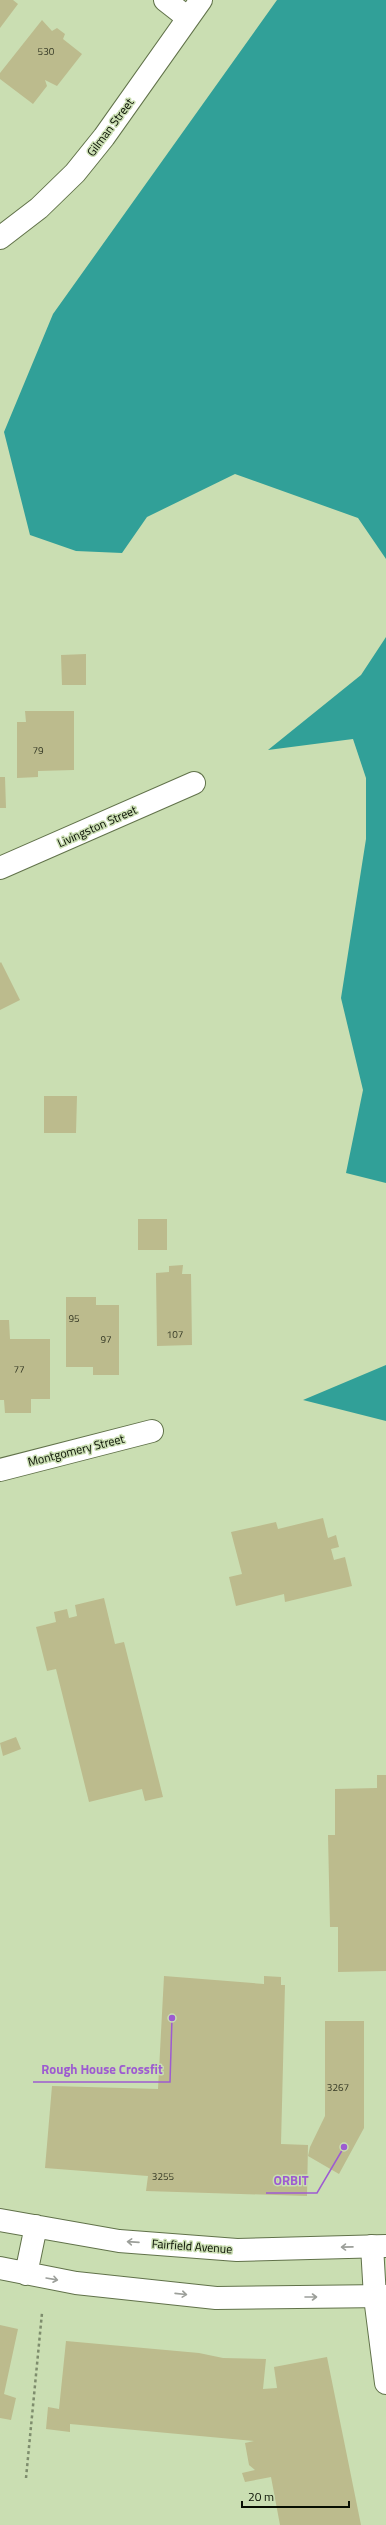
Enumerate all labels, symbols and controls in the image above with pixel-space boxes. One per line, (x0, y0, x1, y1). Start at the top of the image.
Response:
house number: 530 (38, 44, 55, 59)
street label: Gilman Street (82, 93, 139, 160)
house number: 79 (32, 743, 44, 758)
street label: Livingston Street (54, 800, 141, 852)
house number: 95 (68, 1311, 80, 1326)
house number: 107 (167, 1327, 183, 1342)
house number: 97 (100, 1332, 112, 1347)
house number: 77 (13, 1362, 25, 1377)
street label: Montgomery Street (26, 1429, 127, 1471)
callout: Rough House Crossfit (33, 2057, 170, 2082)
text: Rough House Crossfit (41, 2059, 163, 2079)
house number: 3267 (327, 2080, 349, 2095)
callout: ORBIT (266, 2168, 317, 2193)
house number: 3255 (152, 2169, 175, 2184)
text: ORBIT (273, 2170, 309, 2190)
street label: Fairfield Avenue (151, 2234, 233, 2258)
one-way arrow (127, 2239, 140, 2246)
one-way arrow (341, 2243, 354, 2251)
one-way arrow (45, 2275, 58, 2283)
one-way arrow (174, 2290, 187, 2298)
one-way arrow (304, 2293, 317, 2301)
scale bar (242, 2483, 349, 2509)
text: 20 m (248, 2487, 274, 2506)

